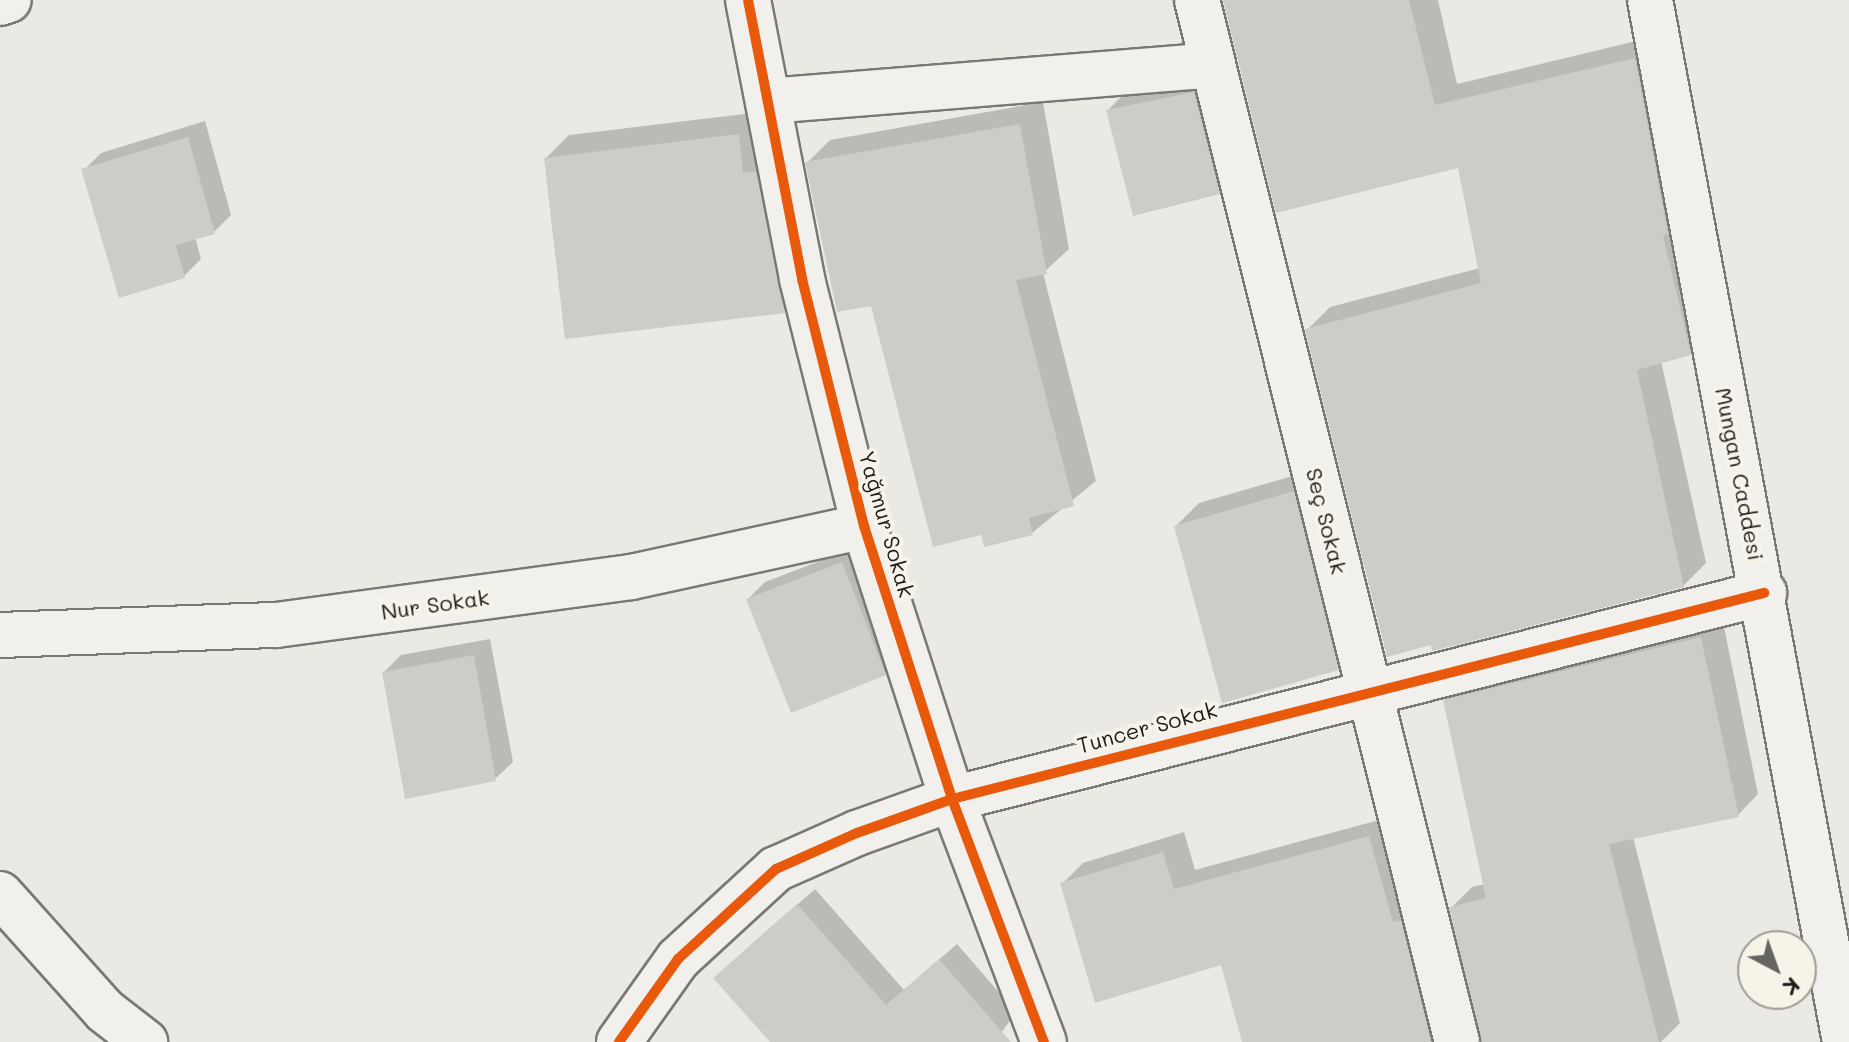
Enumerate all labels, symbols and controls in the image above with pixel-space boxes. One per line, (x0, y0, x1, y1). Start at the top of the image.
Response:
street label: Mungan Caddesi (1710, 385, 1770, 563)
street label: Yağmur Sokak (853, 448, 921, 600)
street label: Seç Sokak (1301, 465, 1353, 577)
street label: Nur Sokak (379, 583, 491, 625)
street label: Tuncer Sokak (1074, 696, 1220, 758)
north arrow (1737, 930, 1817, 1010)
text: K (1777, 971, 1807, 1003)

